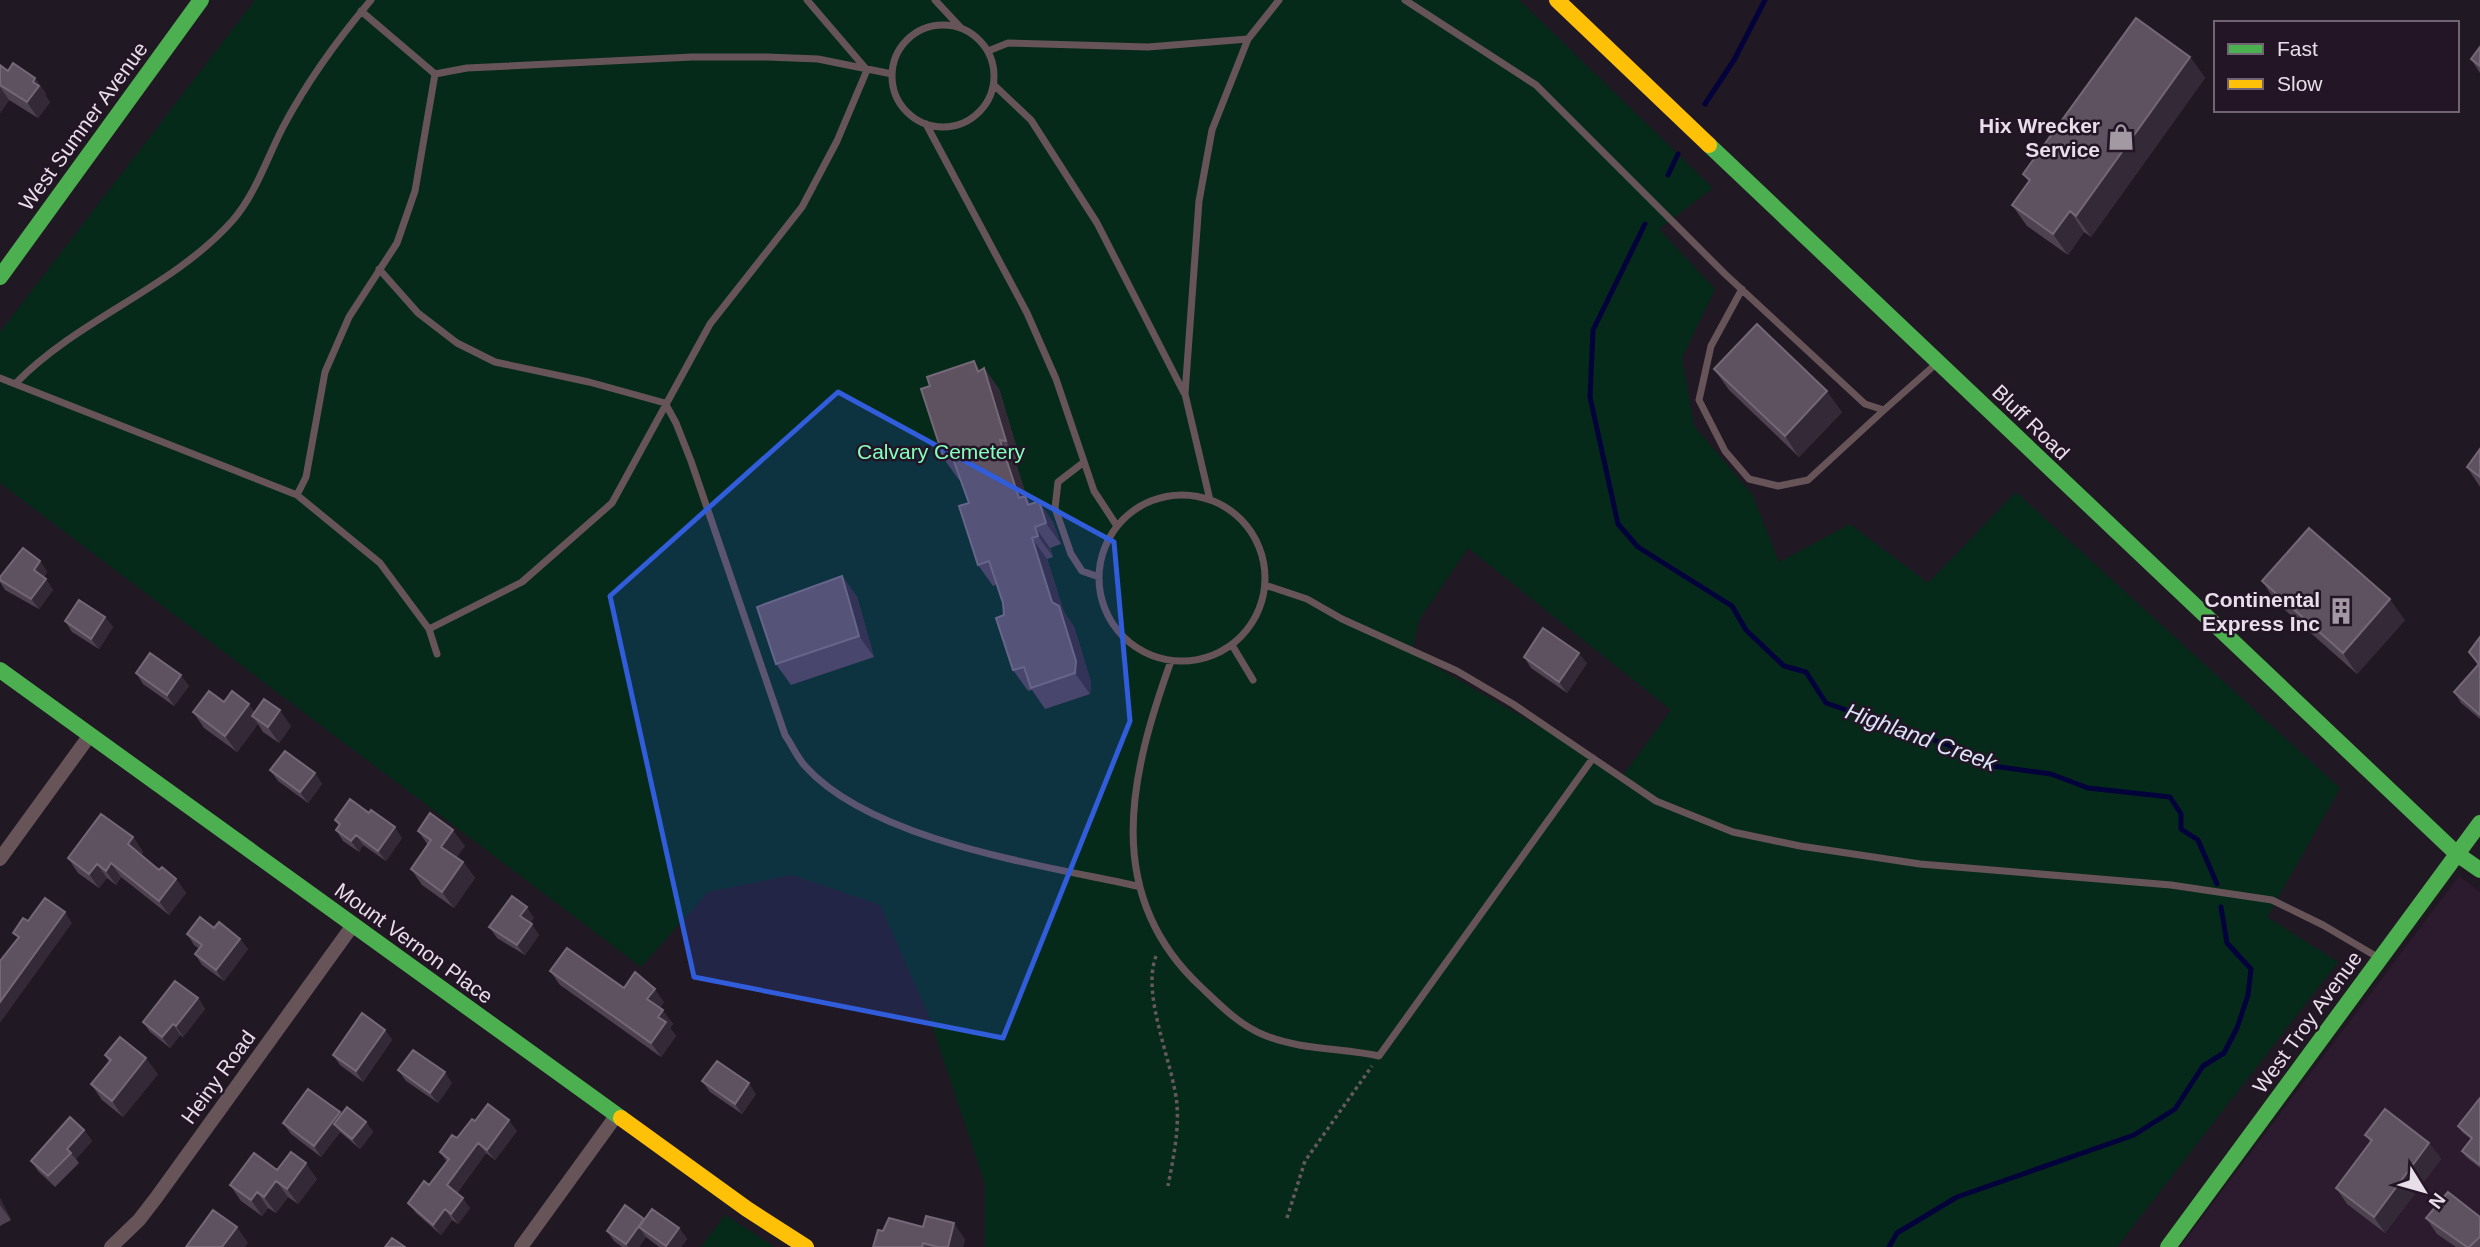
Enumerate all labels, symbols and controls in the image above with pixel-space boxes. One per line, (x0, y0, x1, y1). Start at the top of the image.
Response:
legend (2214, 21, 2459, 112)
street label: West Sumner Avenue (14, 37, 152, 215)
text: Fast (2277, 37, 2318, 60)
text: Slow (2277, 72, 2323, 95)
place label: Hix Wrecker Service (1979, 114, 2100, 161)
shop icon: Hix Wrecker Service (2106, 122, 2136, 152)
street label: Bluff Road (1988, 380, 2074, 464)
park label: Calvary Cemetery (857, 440, 1026, 463)
place label: Continental Express Inc (2202, 588, 2320, 635)
building icon: Continental Express Inc (2326, 596, 2356, 626)
water label: Highland Creek (1842, 698, 2001, 777)
street label: Mount Vernon Place (331, 878, 497, 1008)
street label: West Troy Avenue (2248, 947, 2366, 1097)
street label: Heiny Road (176, 1026, 260, 1128)
north arrow (2389, 1156, 2459, 1226)
text: N (2425, 1189, 2450, 1213)

